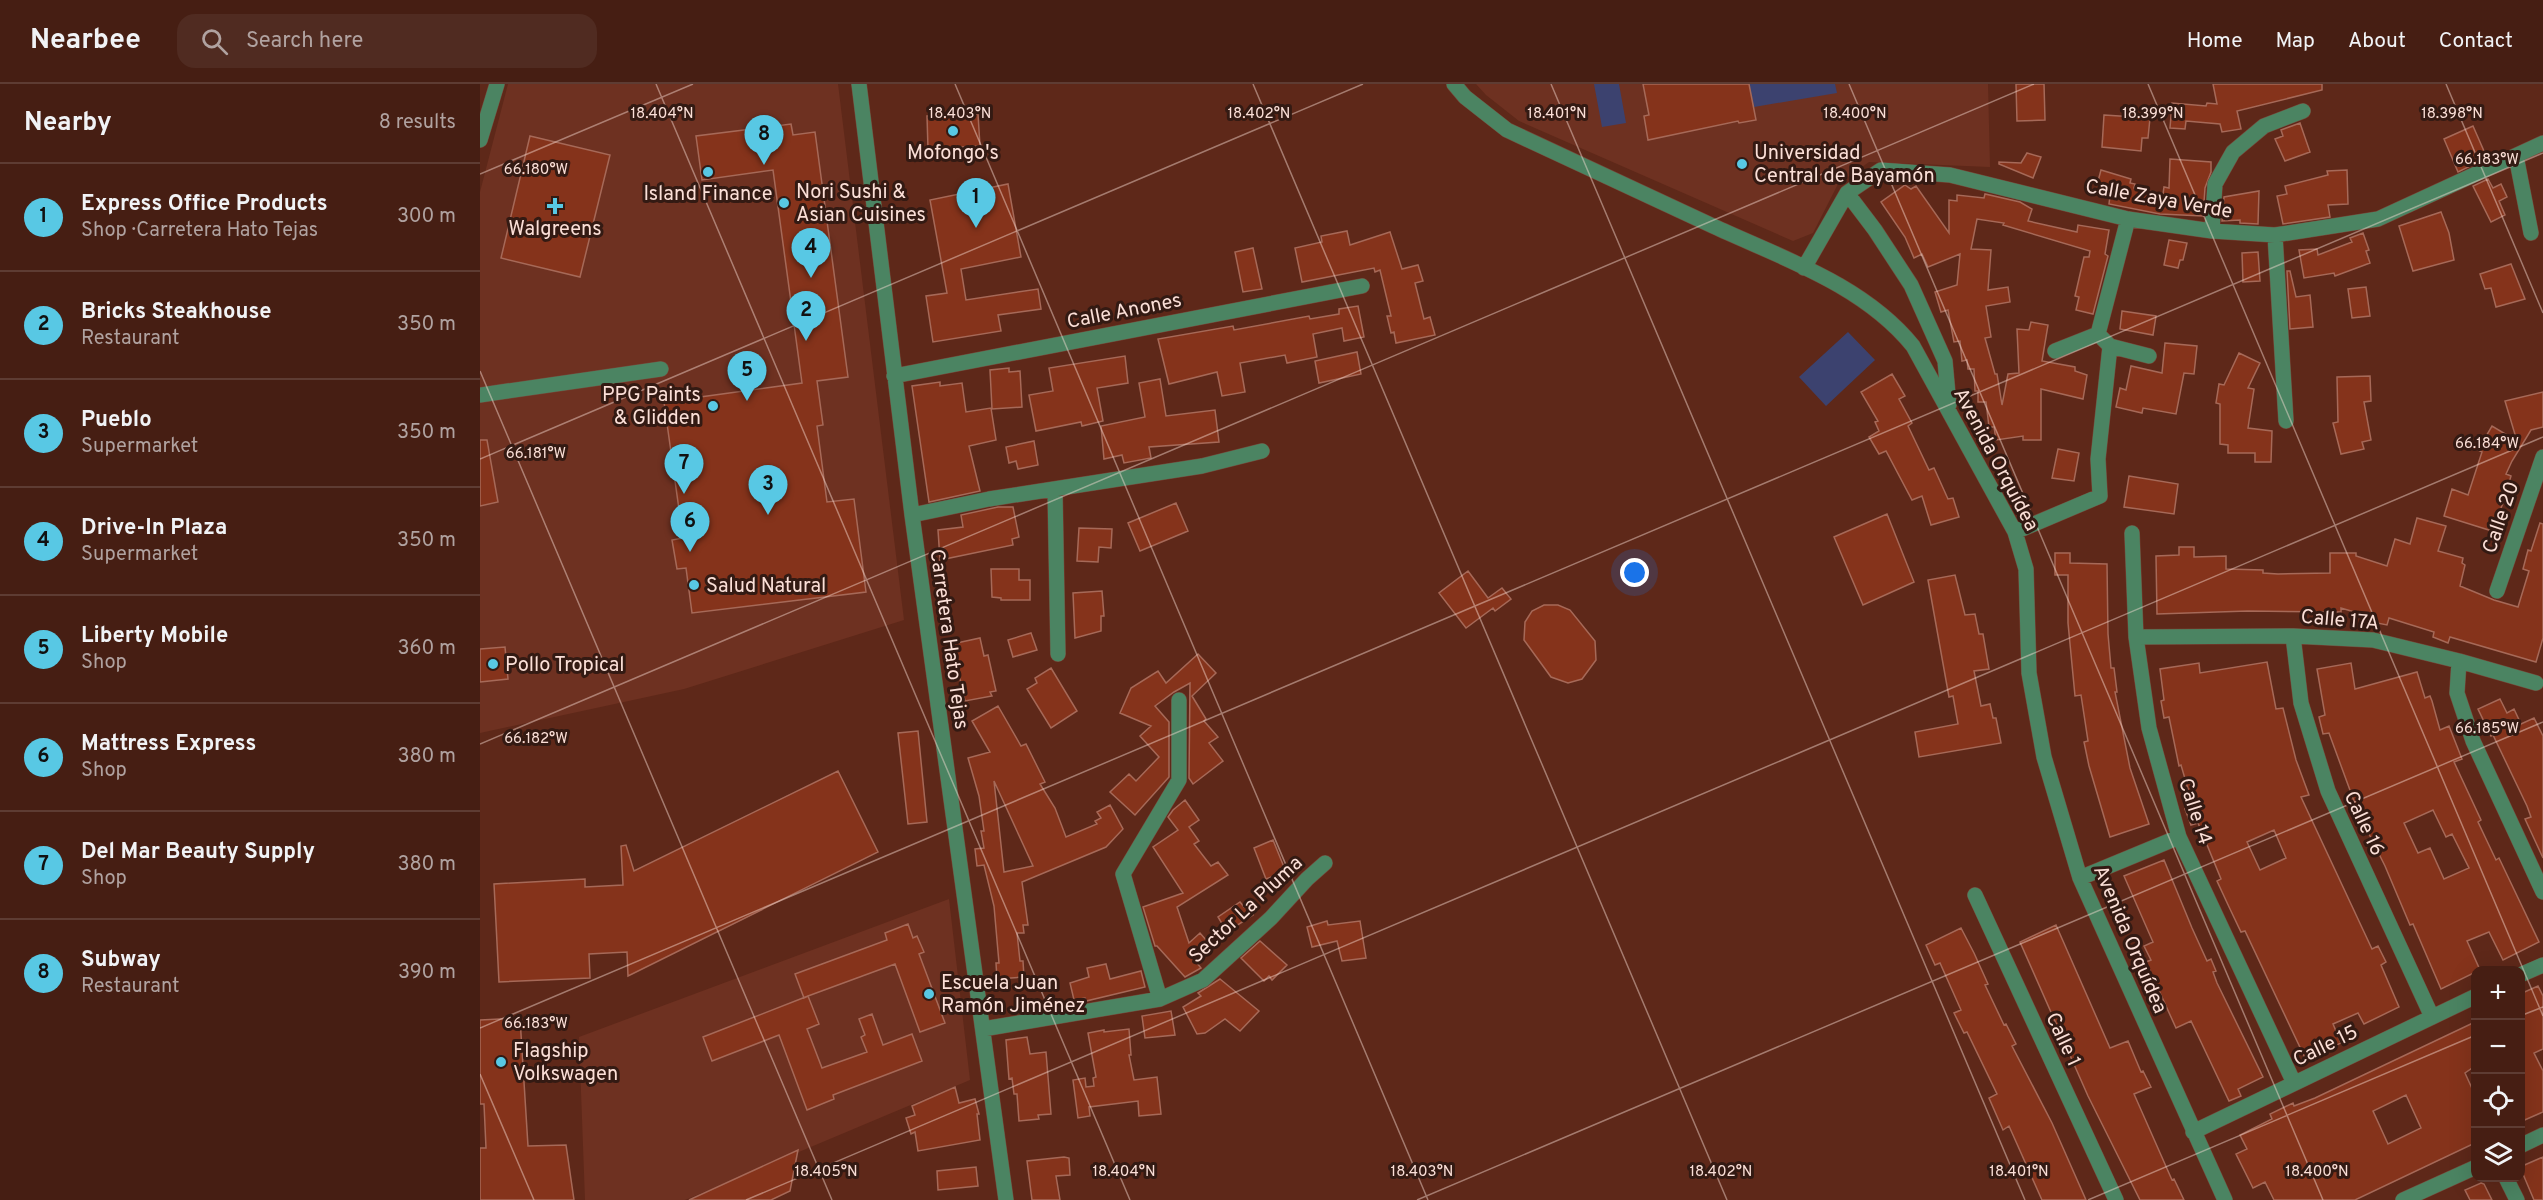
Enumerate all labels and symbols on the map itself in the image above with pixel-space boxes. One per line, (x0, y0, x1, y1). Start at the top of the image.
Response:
text: 18.404°N (630, 105, 694, 124)
text: 18.403°N (929, 105, 991, 124)
text: 18.402°N (1228, 105, 1290, 124)
text: 18.401°N (1527, 105, 1587, 124)
text: 18.400°N (1823, 105, 1887, 124)
text: 18.399°N (2122, 105, 2184, 124)
text: 18.398°N (2421, 105, 2483, 124)
pin: 8 (744, 116, 784, 165)
marker: Mofongo's (946, 124, 960, 138)
place label: Mofongo's (907, 141, 999, 167)
place label: Universidad Central de Bayamón (1754, 141, 1935, 190)
text: 66.183°W (2455, 151, 2519, 170)
marker: Universidad Central de Bayamón (1735, 157, 1749, 171)
text: 66.180°W (504, 161, 568, 180)
marker: Island Finance (701, 165, 715, 179)
street label: Calle Zaya Verde (2083, 174, 2234, 226)
pin: 1 (956, 178, 996, 228)
place label: Nori Sushi & Asian Cuisines (796, 180, 926, 229)
place label: Island Finance (643, 182, 773, 208)
marker: Nori Sushi & Asian Cuisines (777, 196, 791, 210)
marker: Walgreens (548, 199, 562, 213)
place label: Walgreens (508, 217, 602, 243)
pin: 4 (792, 228, 830, 278)
street label: Calle Anones (1065, 288, 1184, 336)
pin: 2 (786, 292, 826, 341)
pin: 5 (728, 352, 766, 401)
place label: PPG Paints & Glidden (602, 383, 701, 432)
street label: Avenida Orquídea (1947, 384, 2044, 536)
marker: PPG Paints & Glidden (706, 399, 720, 413)
text: 66.184°W (2455, 435, 2519, 454)
pin: 7 (664, 444, 704, 494)
text: 66.181°W (506, 445, 566, 464)
pin: 3 (748, 466, 788, 515)
street label: Calle 20 (2477, 478, 2526, 557)
pin: 6 (670, 502, 710, 552)
street label: Carretera Hato Tejas (922, 547, 974, 731)
your location (1620, 558, 1649, 587)
place label: Salud Natural (706, 574, 826, 600)
marker: Salud Natural (687, 578, 701, 592)
street label: Calle 17A (2300, 605, 2380, 637)
place label: Pollo Tropical (505, 653, 625, 679)
marker: Pollo Tropical (486, 657, 500, 671)
text: 66.185°W (2455, 720, 2519, 739)
text: 66.182°W (504, 730, 568, 749)
street label: Calle 14 (2171, 775, 2217, 848)
street label: Calle 16 (2337, 787, 2390, 861)
street label: Sector La Pluma (1184, 851, 1309, 970)
street label: Avenida Orquídea (2086, 862, 2172, 1018)
place label: Escuela Juan Ramón Jiménez (941, 971, 1085, 1020)
marker: Escuela Juan Ramón Jiménez (922, 987, 936, 1001)
street label: Calle 1 (2038, 1009, 2086, 1071)
text: 66.183°W (504, 1015, 568, 1034)
street label: Calle 15 (2289, 1020, 2363, 1074)
place label: Flagship Volkswagen (513, 1039, 618, 1088)
marker: Flagship Volkswagen (494, 1055, 508, 1069)
text: 18.405°N (794, 1163, 858, 1182)
text: 18.404°N (1092, 1163, 1156, 1182)
text: 18.403°N (1391, 1163, 1453, 1182)
text: 18.402°N (1690, 1163, 1752, 1182)
text: 18.401°N (1989, 1163, 2049, 1182)
text: 18.400°N (2285, 1163, 2349, 1182)

